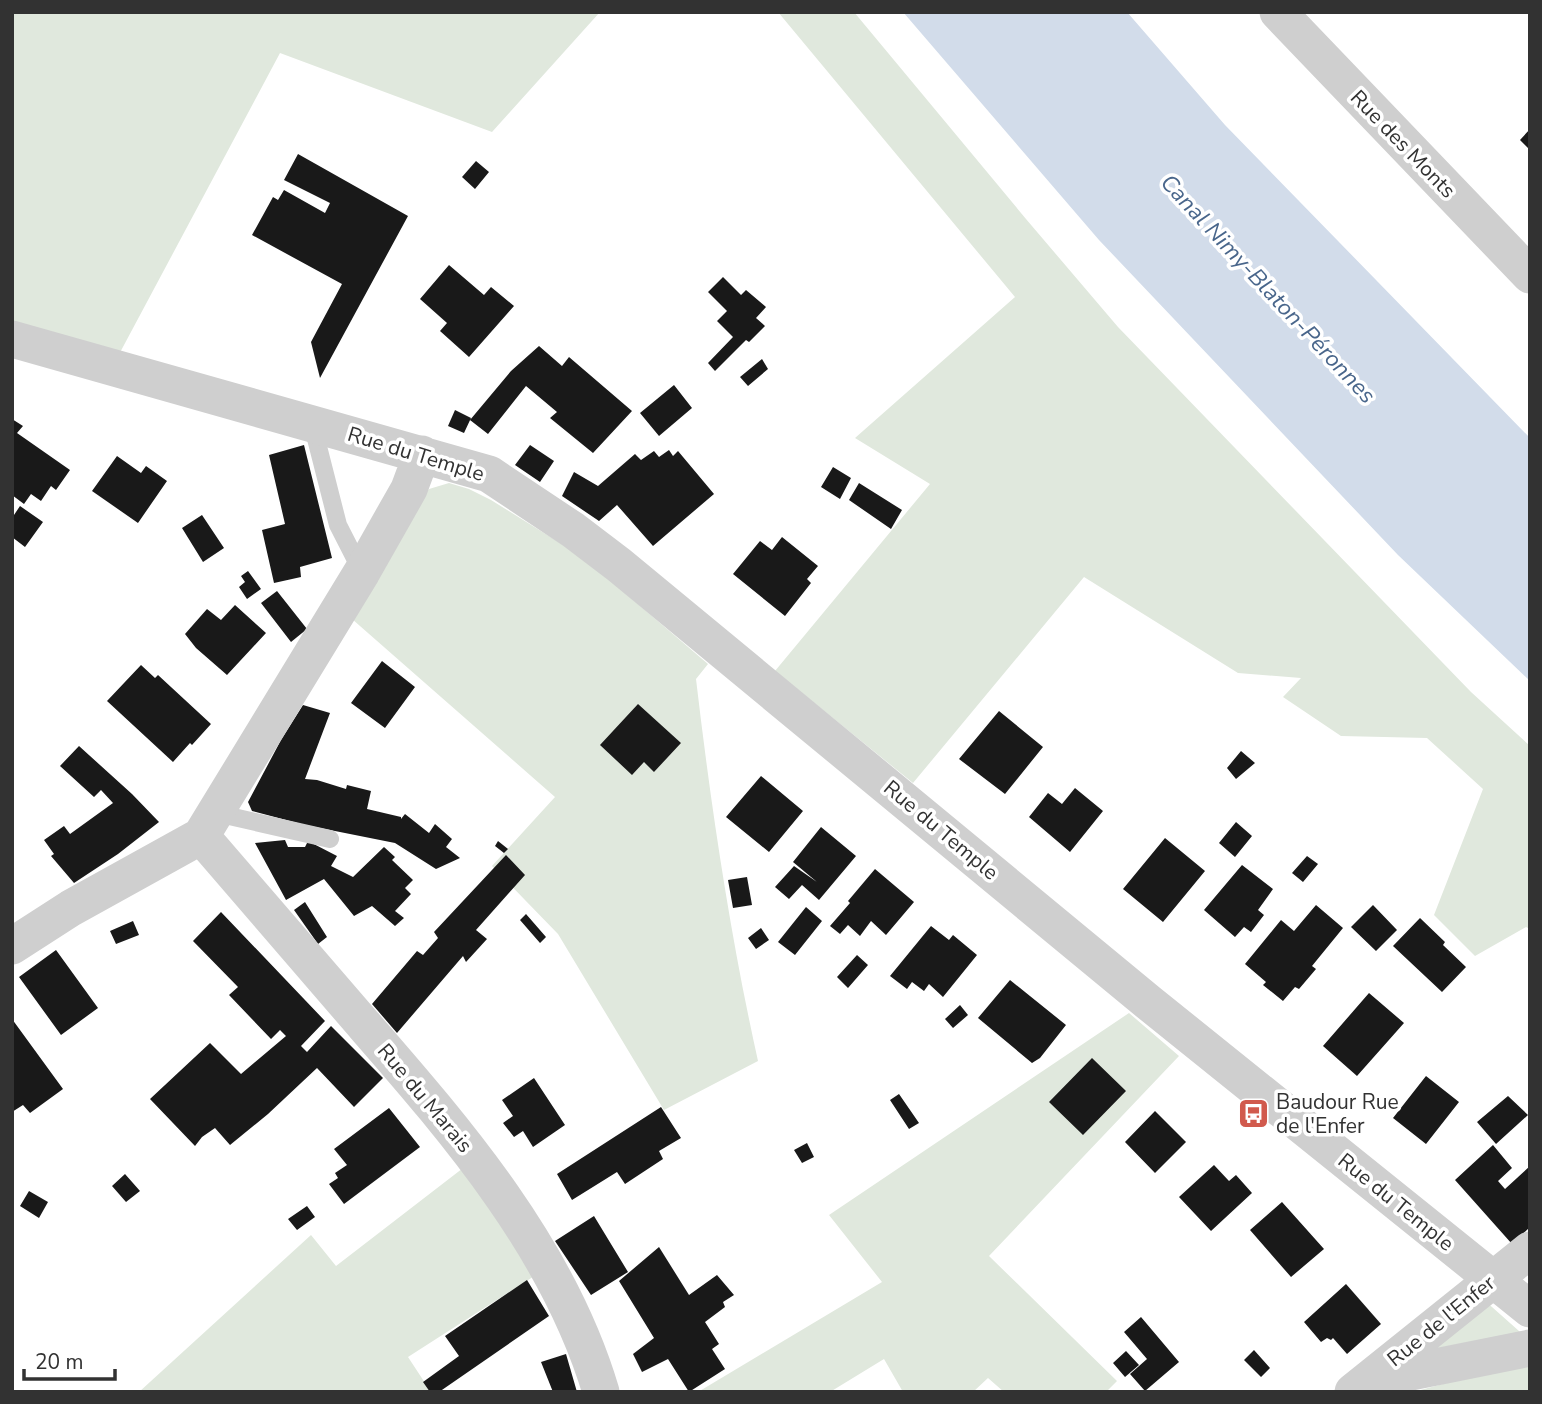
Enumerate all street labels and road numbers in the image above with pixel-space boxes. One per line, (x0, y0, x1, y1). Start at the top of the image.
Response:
street label: Rue des Monts (1344, 84, 1462, 204)
street label: Rue du Temple (344, 420, 488, 488)
street label: Rue du Temple (878, 774, 1004, 886)
street label: Rue du Marais (371, 1038, 479, 1158)
street label: Rue du Temple (1332, 1147, 1460, 1257)
street label: Rue de l'Enfer (1381, 1269, 1501, 1373)

